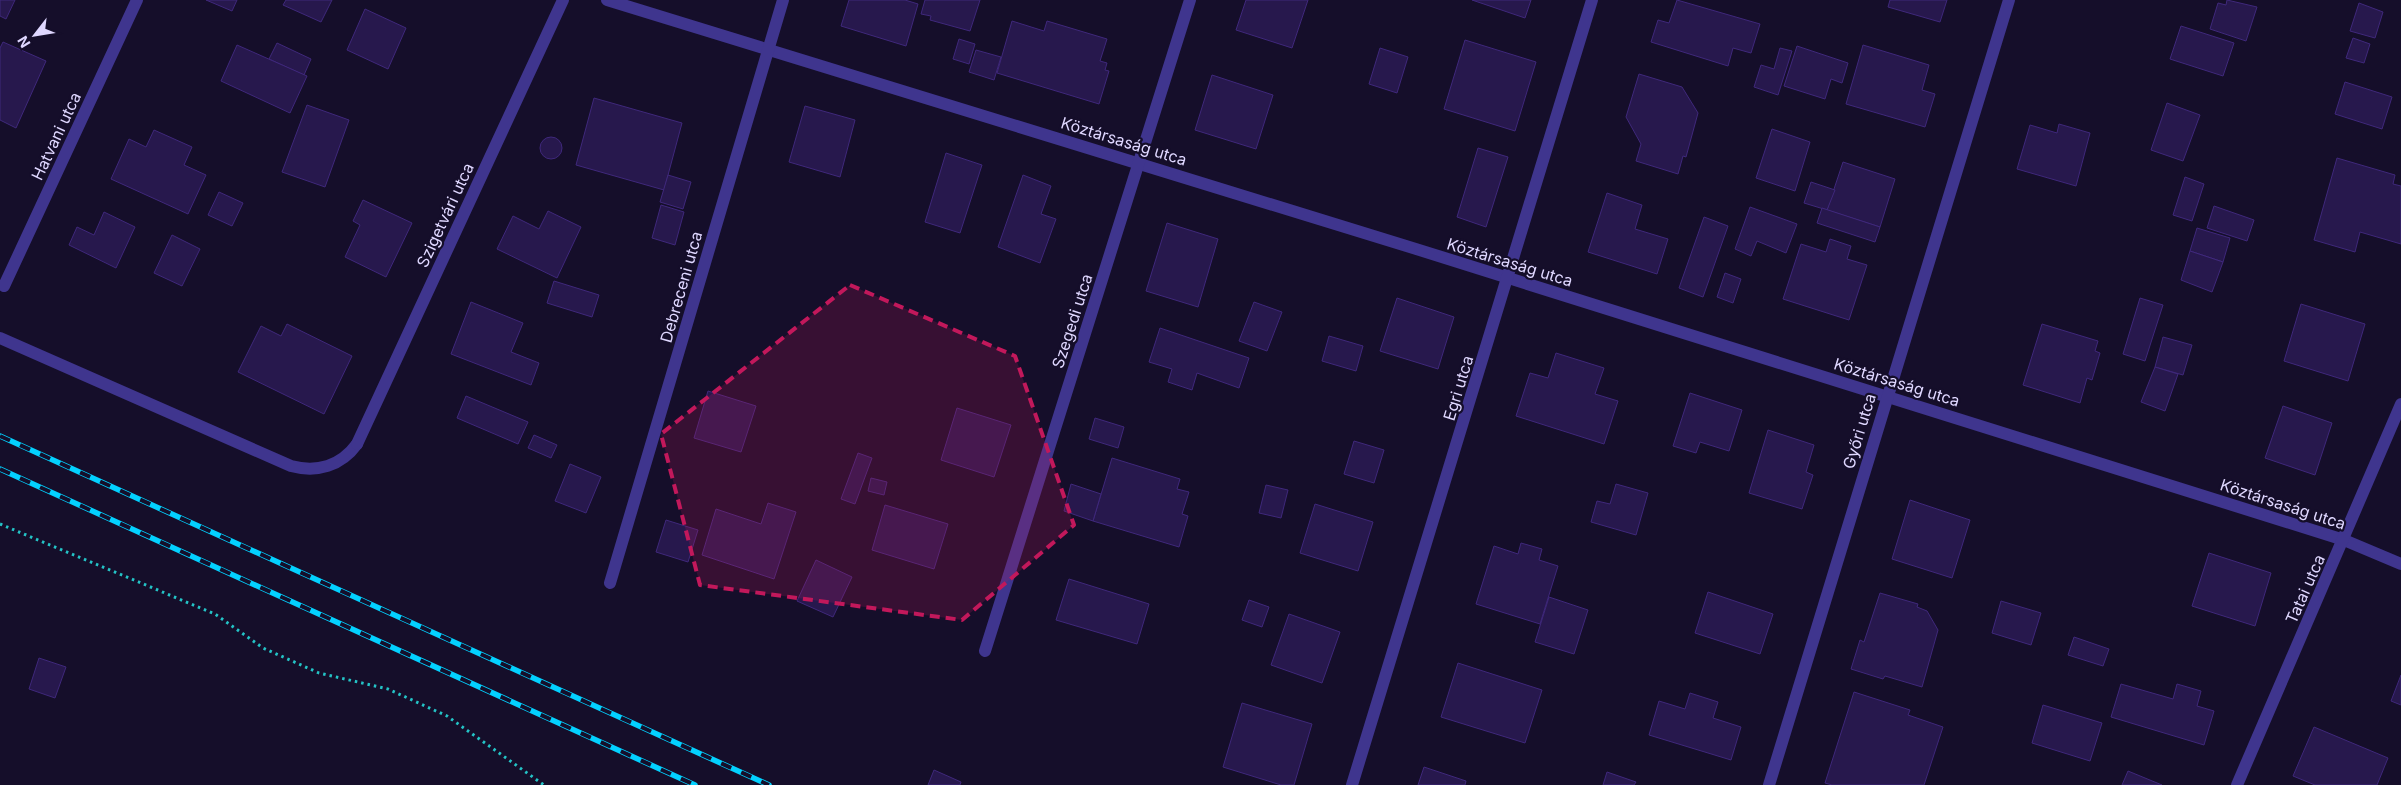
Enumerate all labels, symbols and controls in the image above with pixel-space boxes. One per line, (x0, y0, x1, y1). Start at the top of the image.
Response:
north arrow (10, 10, 60, 60)
text: N (13, 33, 33, 51)
street label: Hatvani utca (27, 89, 85, 183)
street label: Köztársaság utca (1059, 112, 1189, 170)
street label: Szigetvári utca (412, 160, 478, 270)
street label: Debreceni utca (656, 229, 706, 345)
street label: Köztársaság utca (1445, 233, 1575, 291)
street label: Szegedi utca (1047, 271, 1097, 371)
street label: Egri utca (1439, 353, 1477, 423)
street label: Köztársaság utca (1832, 353, 1962, 411)
street label: Győri utca (1838, 391, 1880, 471)
street label: Köztársaság utca (2218, 474, 2348, 534)
street label: Tatai utca (2281, 551, 2329, 627)

